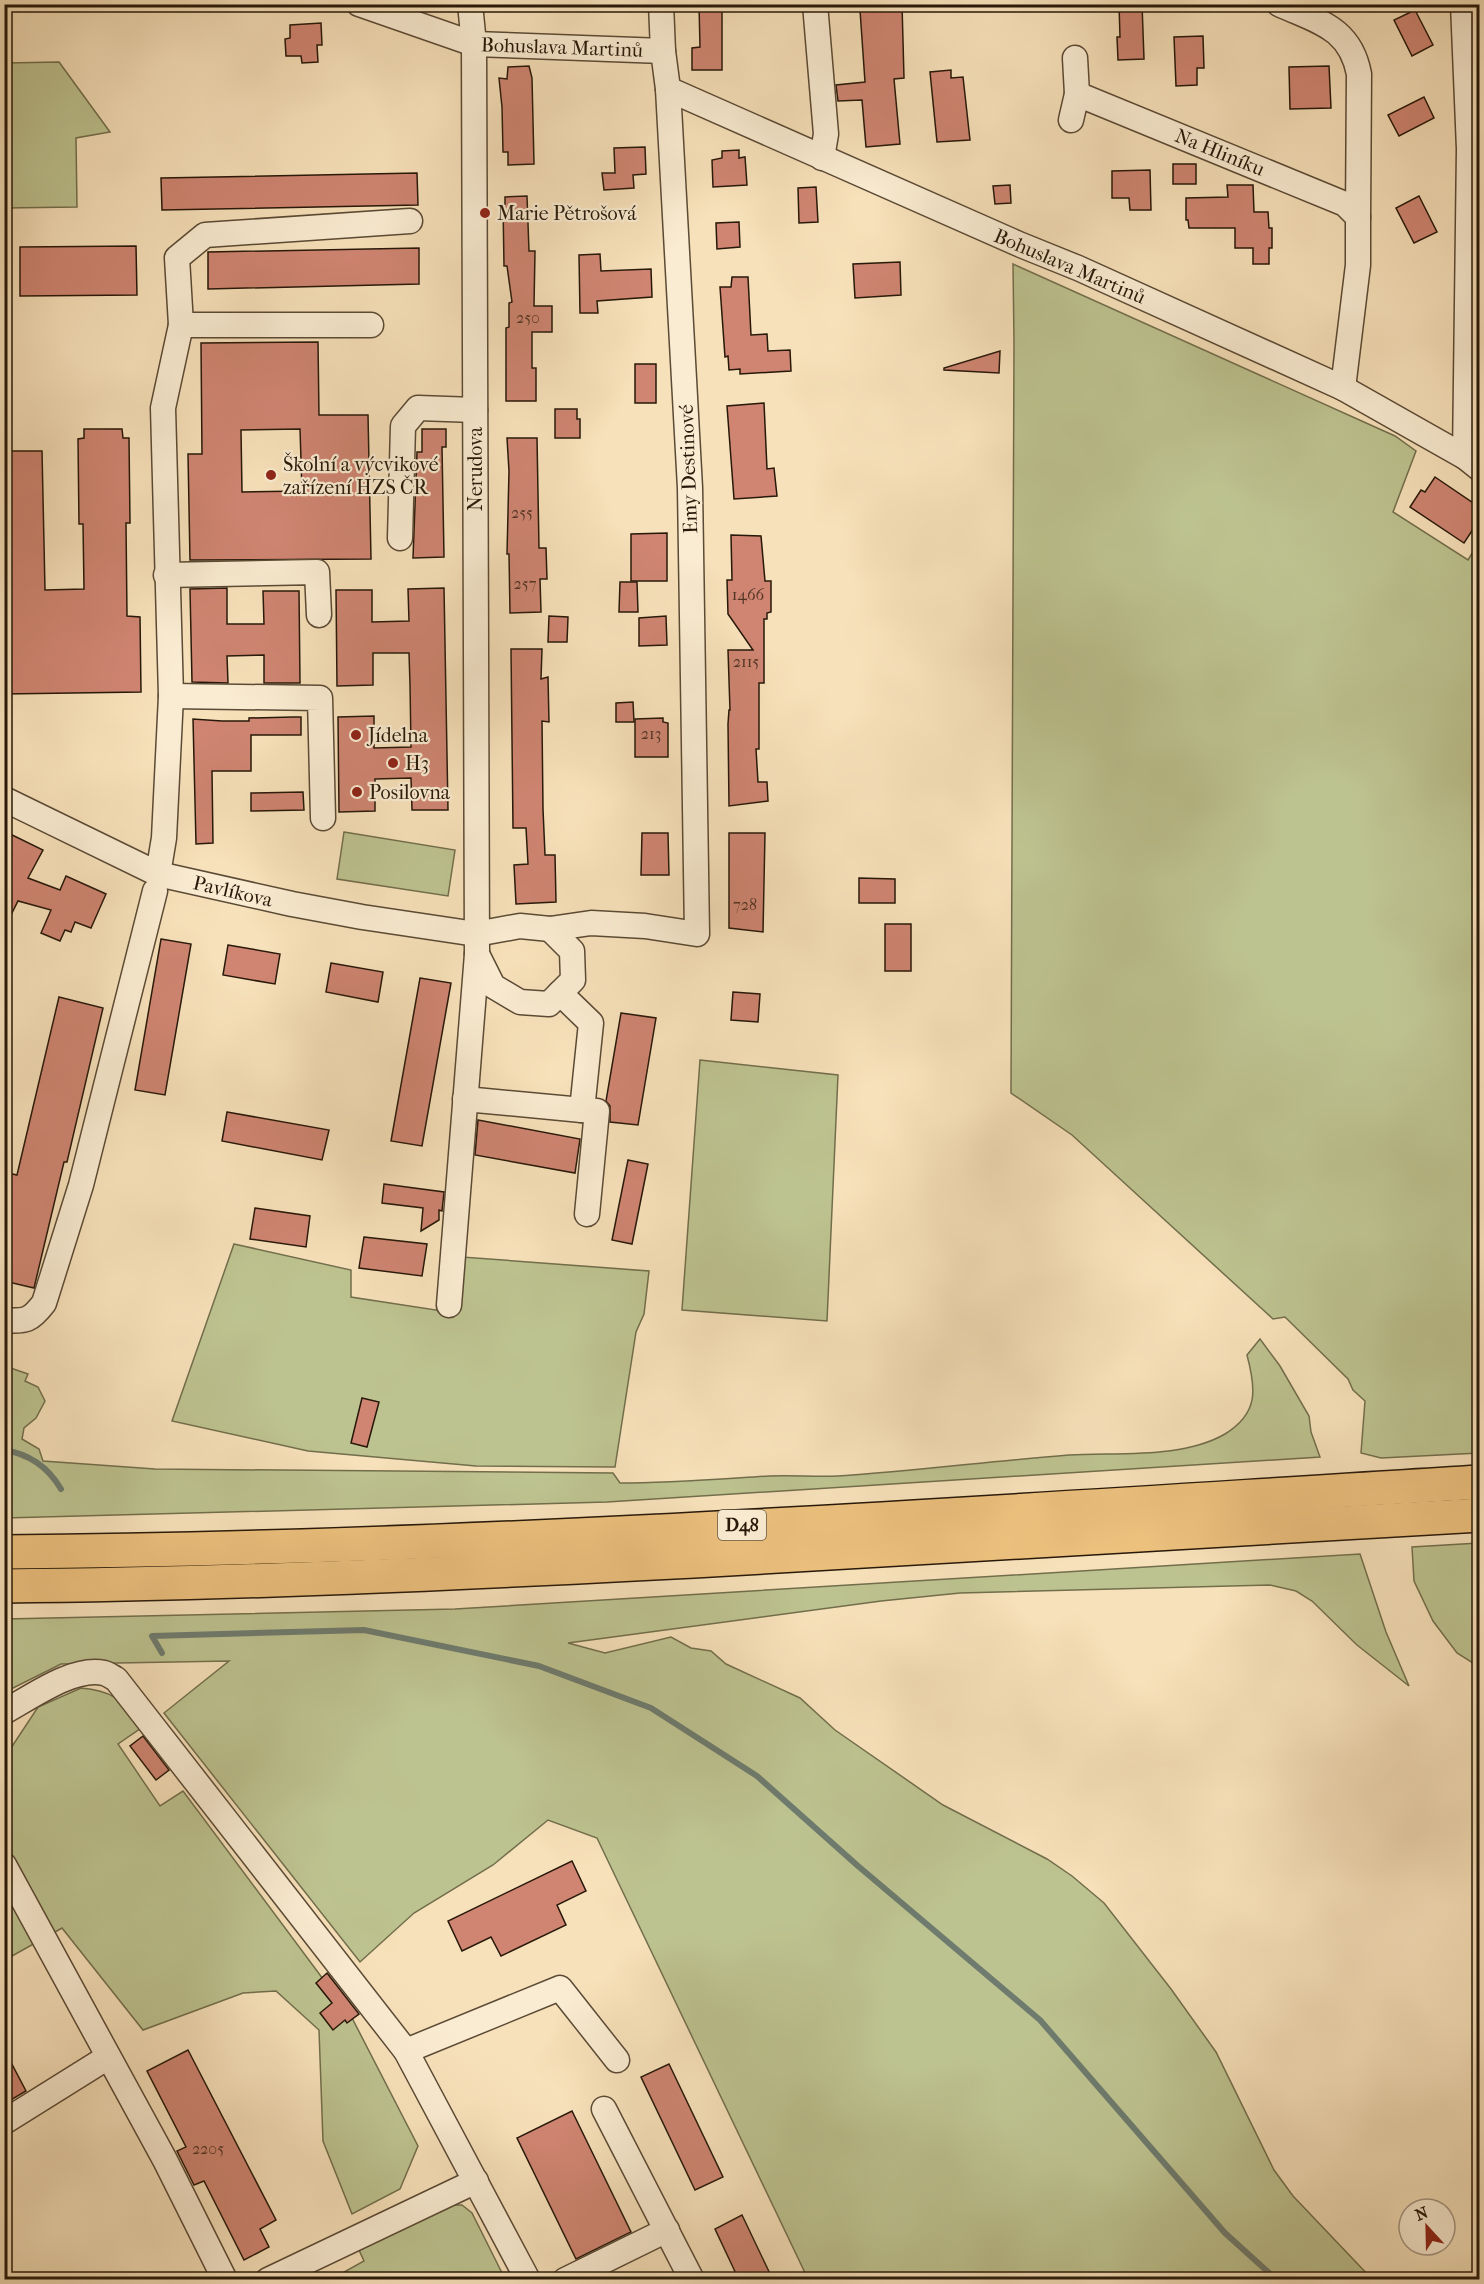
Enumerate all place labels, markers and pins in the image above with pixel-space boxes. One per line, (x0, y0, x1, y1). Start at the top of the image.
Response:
place label: Marie Pětrošová (497, 202, 637, 225)
marker: Marie Pětrošová (478, 206, 492, 220)
place label: Školní a výcvikové zařízení HZS ČR (283, 452, 439, 499)
marker: Školní a výcvikové zařízení HZS ČR (264, 468, 278, 482)
place label: Jídelna (366, 724, 429, 747)
marker: Jídelna (349, 728, 363, 742)
place label: H3 (405, 752, 429, 775)
marker: H3 (386, 756, 400, 770)
place label: Posilovna (369, 781, 451, 804)
marker: Posilovna (350, 785, 364, 799)

